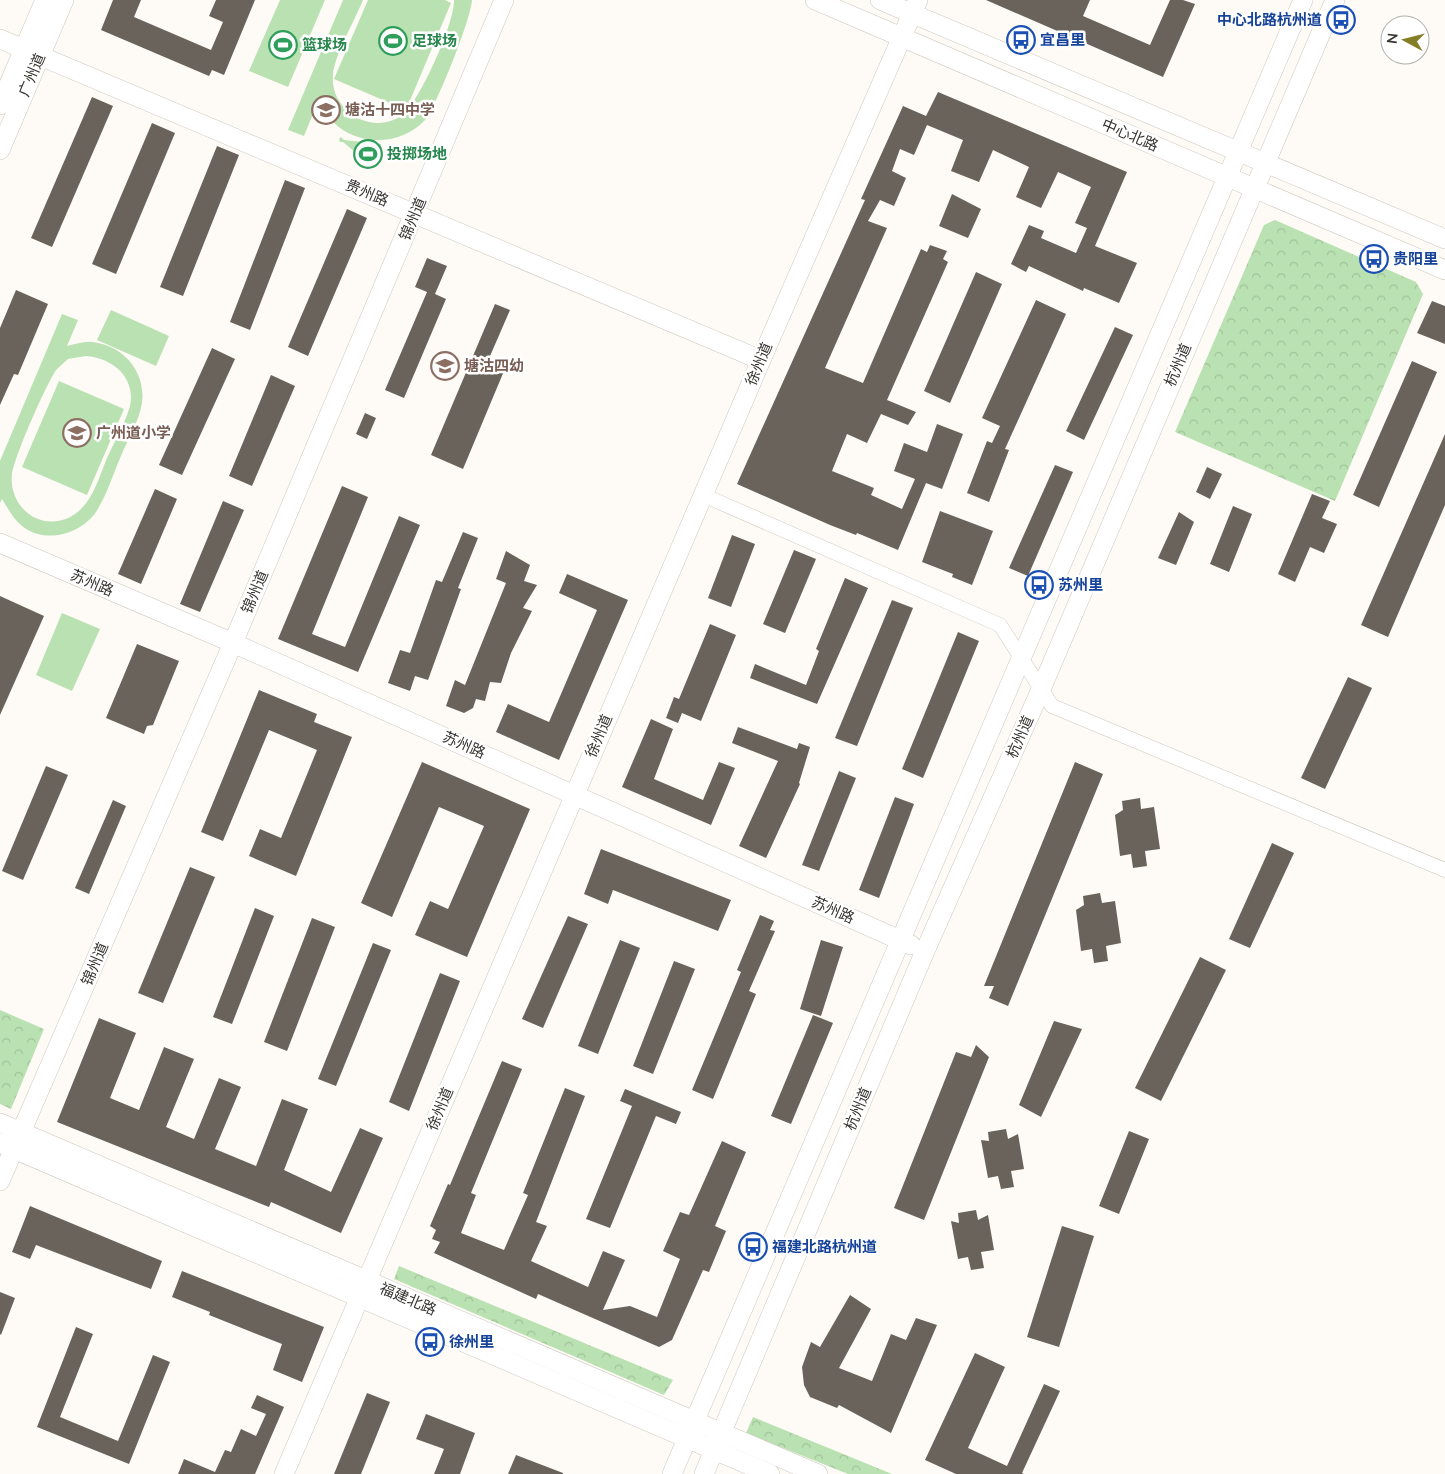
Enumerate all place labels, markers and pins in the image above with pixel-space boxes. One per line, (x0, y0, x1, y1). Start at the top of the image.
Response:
bus stop icon: 中心北路杭州道 (1326, 5, 1356, 35)
place label: 中心北路杭州道 (1217, 10, 1322, 29)
bus stop icon: 宜昌里 (1006, 25, 1036, 55)
sports icon: 足球场 (378, 26, 408, 56)
sports icon: 篮球场 (268, 30, 298, 60)
place label: 宜昌里 (1040, 30, 1085, 49)
place label: 足球场 (412, 31, 457, 50)
place label: 篮球场 (302, 35, 347, 54)
school or university icon: 塘沽十四中学 (311, 95, 341, 125)
place label: 塘沽十四中学 (345, 100, 435, 119)
sports icon: 投掷场地 (353, 139, 383, 169)
place label: 投掷场地 (387, 144, 447, 163)
bus stop icon: 贵阳里 (1359, 244, 1389, 274)
place label: 贵阳里 (1393, 249, 1438, 268)
school or university icon: 塘沽四幼 (430, 351, 460, 381)
place label: 塘沽四幼 (464, 356, 524, 375)
school or university icon: 广州道小学 (62, 418, 92, 448)
place label: 广州道小学 (96, 423, 171, 442)
bus stop icon: 苏州里 (1024, 570, 1054, 600)
place label: 苏州里 (1058, 575, 1103, 594)
bus stop icon: 福建北路杭州道 (738, 1232, 768, 1262)
place label: 福建北路杭州道 (772, 1237, 877, 1256)
bus stop icon: 徐州里 (415, 1327, 445, 1357)
place label: 徐州里 (449, 1332, 494, 1351)

